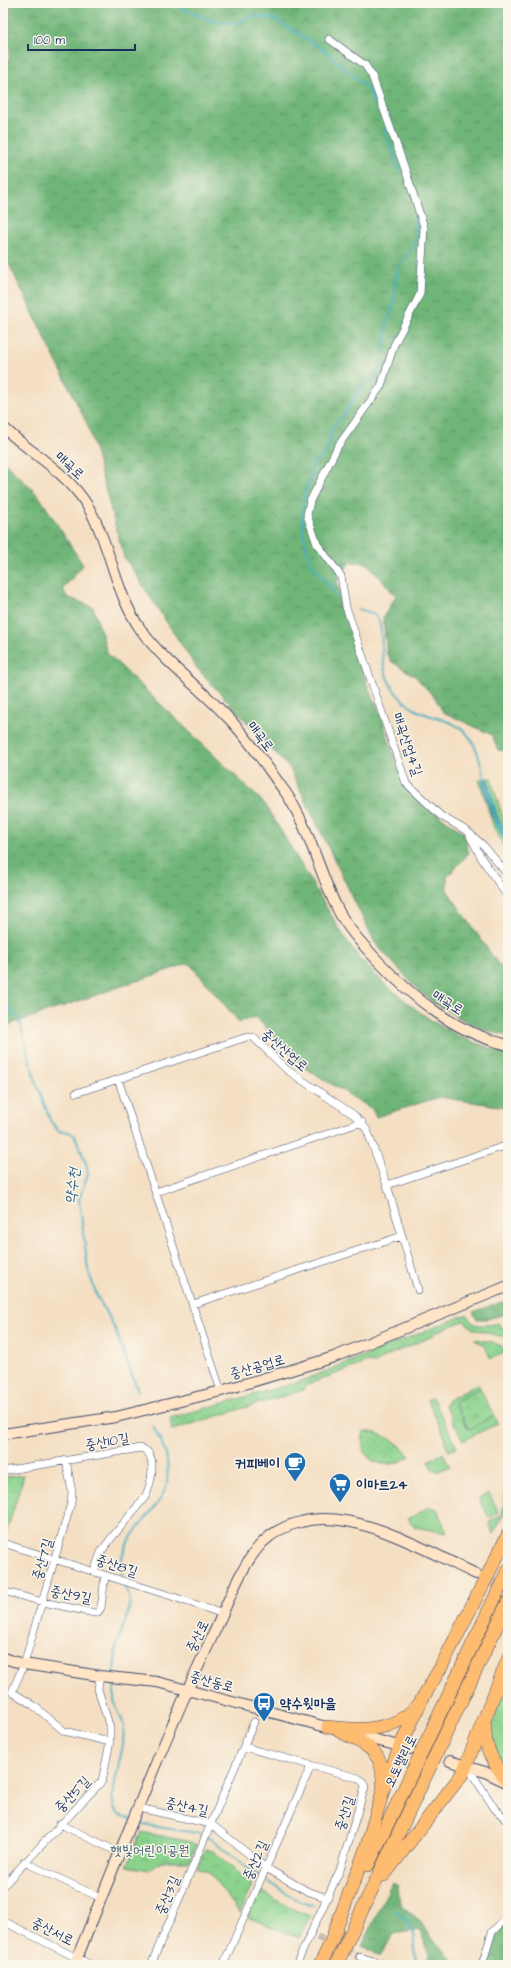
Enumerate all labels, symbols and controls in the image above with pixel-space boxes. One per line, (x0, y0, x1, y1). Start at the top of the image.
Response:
scale bar (28, 26, 135, 52)
text: 100 m (34, 32, 65, 49)
street label: 매곡로 (50, 447, 88, 485)
street label: 매곡산업4길 (387, 710, 427, 779)
street label: 매곡로 (242, 717, 278, 756)
street label: 매곡로 (428, 985, 467, 1020)
street label: 중산산업로 (257, 1025, 312, 1077)
water label: 약수천 (60, 1165, 85, 1205)
street label: 중산공업로 (227, 1350, 287, 1384)
street label: 중산10길 (84, 1428, 132, 1456)
cafe icon: 커피베이 (282, 1450, 308, 1483)
place label: 커피베이 (235, 1454, 280, 1474)
supermarket icon: 이마트24 (327, 1471, 353, 1504)
place label: 이마트24 (356, 1475, 408, 1495)
street label: 중산7길 (28, 1535, 59, 1582)
street label: 중산8길 (93, 1550, 141, 1582)
street label: 중산9길 (48, 1581, 94, 1609)
street label: 중산로 (182, 1617, 214, 1656)
street label: 중산동로 (187, 1666, 236, 1697)
bus stop icon: 약수윗마을 (251, 1690, 277, 1723)
place label: 약수윗마을 (280, 1694, 336, 1714)
street label: 오토밸리로 (380, 1732, 422, 1791)
street label: 중산5길 (50, 1772, 96, 1817)
street label: 중산4길 (164, 1793, 211, 1821)
street label: 중산1길 (330, 1793, 360, 1833)
street label: 중산2길 (238, 1837, 274, 1884)
park label: 햇빛어린이공원 (111, 1841, 189, 1861)
street label: 중산3길 (151, 1872, 185, 1918)
street label: 중산서로 (28, 1913, 77, 1951)

